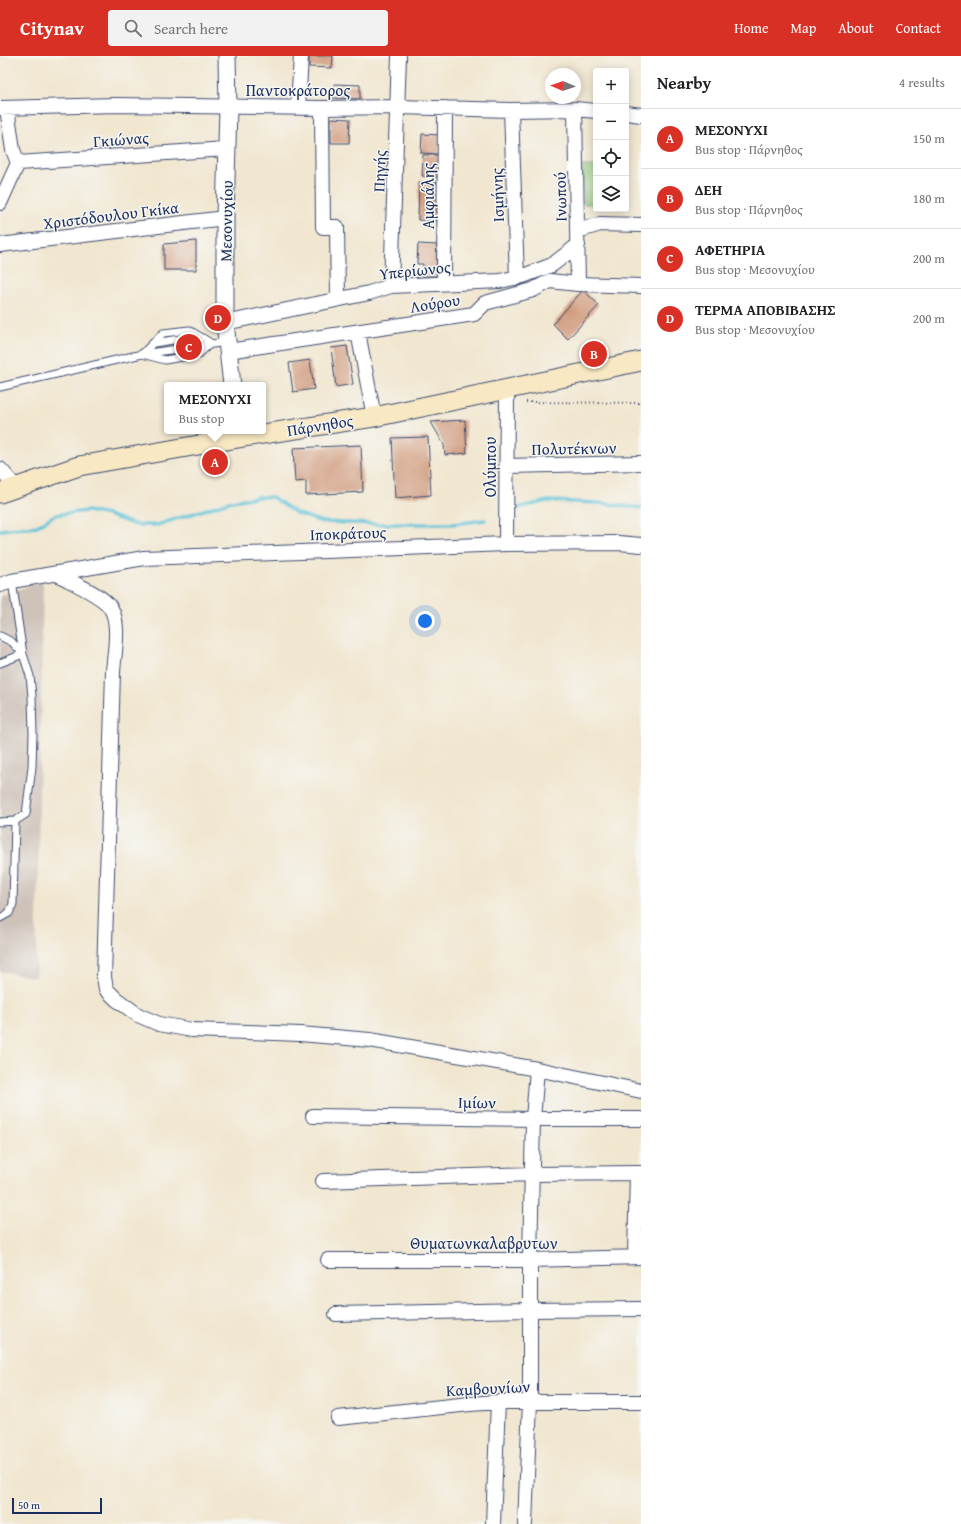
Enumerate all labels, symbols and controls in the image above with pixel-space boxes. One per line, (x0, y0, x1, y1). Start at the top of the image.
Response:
search box (108, 10, 388, 46)
text: Citynav (20, 14, 84, 42)
icon: search (122, 17, 144, 39)
text: Search here (154, 18, 228, 39)
text: Home (734, 18, 769, 38)
text: Map (791, 18, 816, 38)
text: About (838, 18, 874, 38)
text: Contact (896, 18, 941, 38)
north arrow (545, 68, 581, 104)
map controls (593, 68, 629, 212)
button: + (593, 68, 629, 104)
text: Nearby (657, 70, 711, 95)
text: 4 results (899, 73, 945, 92)
street label: Παντοκράτορος (246, 78, 350, 102)
button: − (593, 104, 629, 140)
text: ΜΕΣΟΝΥΧΙ (695, 119, 768, 140)
street label: Γκιώνας (92, 125, 150, 153)
text: A (666, 129, 674, 148)
text: 150 m (913, 129, 945, 148)
button: locate (593, 140, 629, 176)
text: Bus stop · Πάρνηθος (695, 140, 803, 159)
street label: Πηγής (366, 149, 392, 193)
street label: Αμφιάλης (416, 163, 440, 229)
street label: Ισμήνης (484, 167, 510, 223)
street label: Ινωπού (548, 172, 572, 222)
button: layers (593, 176, 629, 212)
text: ΔΕΗ (695, 179, 722, 200)
street label: Μεσονυχίου (213, 180, 239, 262)
text: B (666, 189, 674, 208)
text: 180 m (913, 189, 945, 208)
street label: Χριστόδουλου Γκίκα (42, 195, 181, 235)
text: Bus stop · Πάρνηθος (695, 200, 803, 219)
text: ΑΦΕΤΗΡΙΑ (695, 239, 765, 260)
text: C (666, 249, 674, 268)
text: 200 m (913, 249, 945, 268)
street label: Υπερίωνος (377, 254, 452, 286)
text: Bus stop · Μεσονυχίου (695, 260, 815, 279)
street label: Λούρου (408, 287, 462, 319)
text: ΤΕΡΜΑ ΑΠΟΒΙΒΑΣΗΣ (695, 299, 835, 320)
pin: D (205, 303, 231, 333)
text: D (666, 309, 674, 328)
text: 200 m (913, 309, 945, 328)
text: Bus stop · Μεσονυχίου (695, 320, 815, 339)
pin: C (176, 332, 202, 362)
pin: B (581, 339, 607, 369)
popup (164, 382, 266, 434)
text: ΜΕΣΟΝΥΧΙ (179, 388, 251, 409)
street label: Πάρνηθος (285, 408, 355, 442)
text: Bus stop (179, 409, 224, 428)
street label: Πολυτέκνων (531, 435, 617, 461)
street label: Ολύμπου (478, 437, 502, 497)
pin: A (202, 447, 228, 477)
street label: Ιποκράτους (309, 520, 387, 546)
your location (415, 611, 435, 631)
street label: Ιμίων (458, 1090, 496, 1114)
street label: Θυματωνκαλαβρυτων (410, 1231, 558, 1255)
street label: Καμβουνίων (445, 1374, 531, 1402)
scale bar (12, 1496, 102, 1515)
text: 50 m (18, 1497, 40, 1513)

